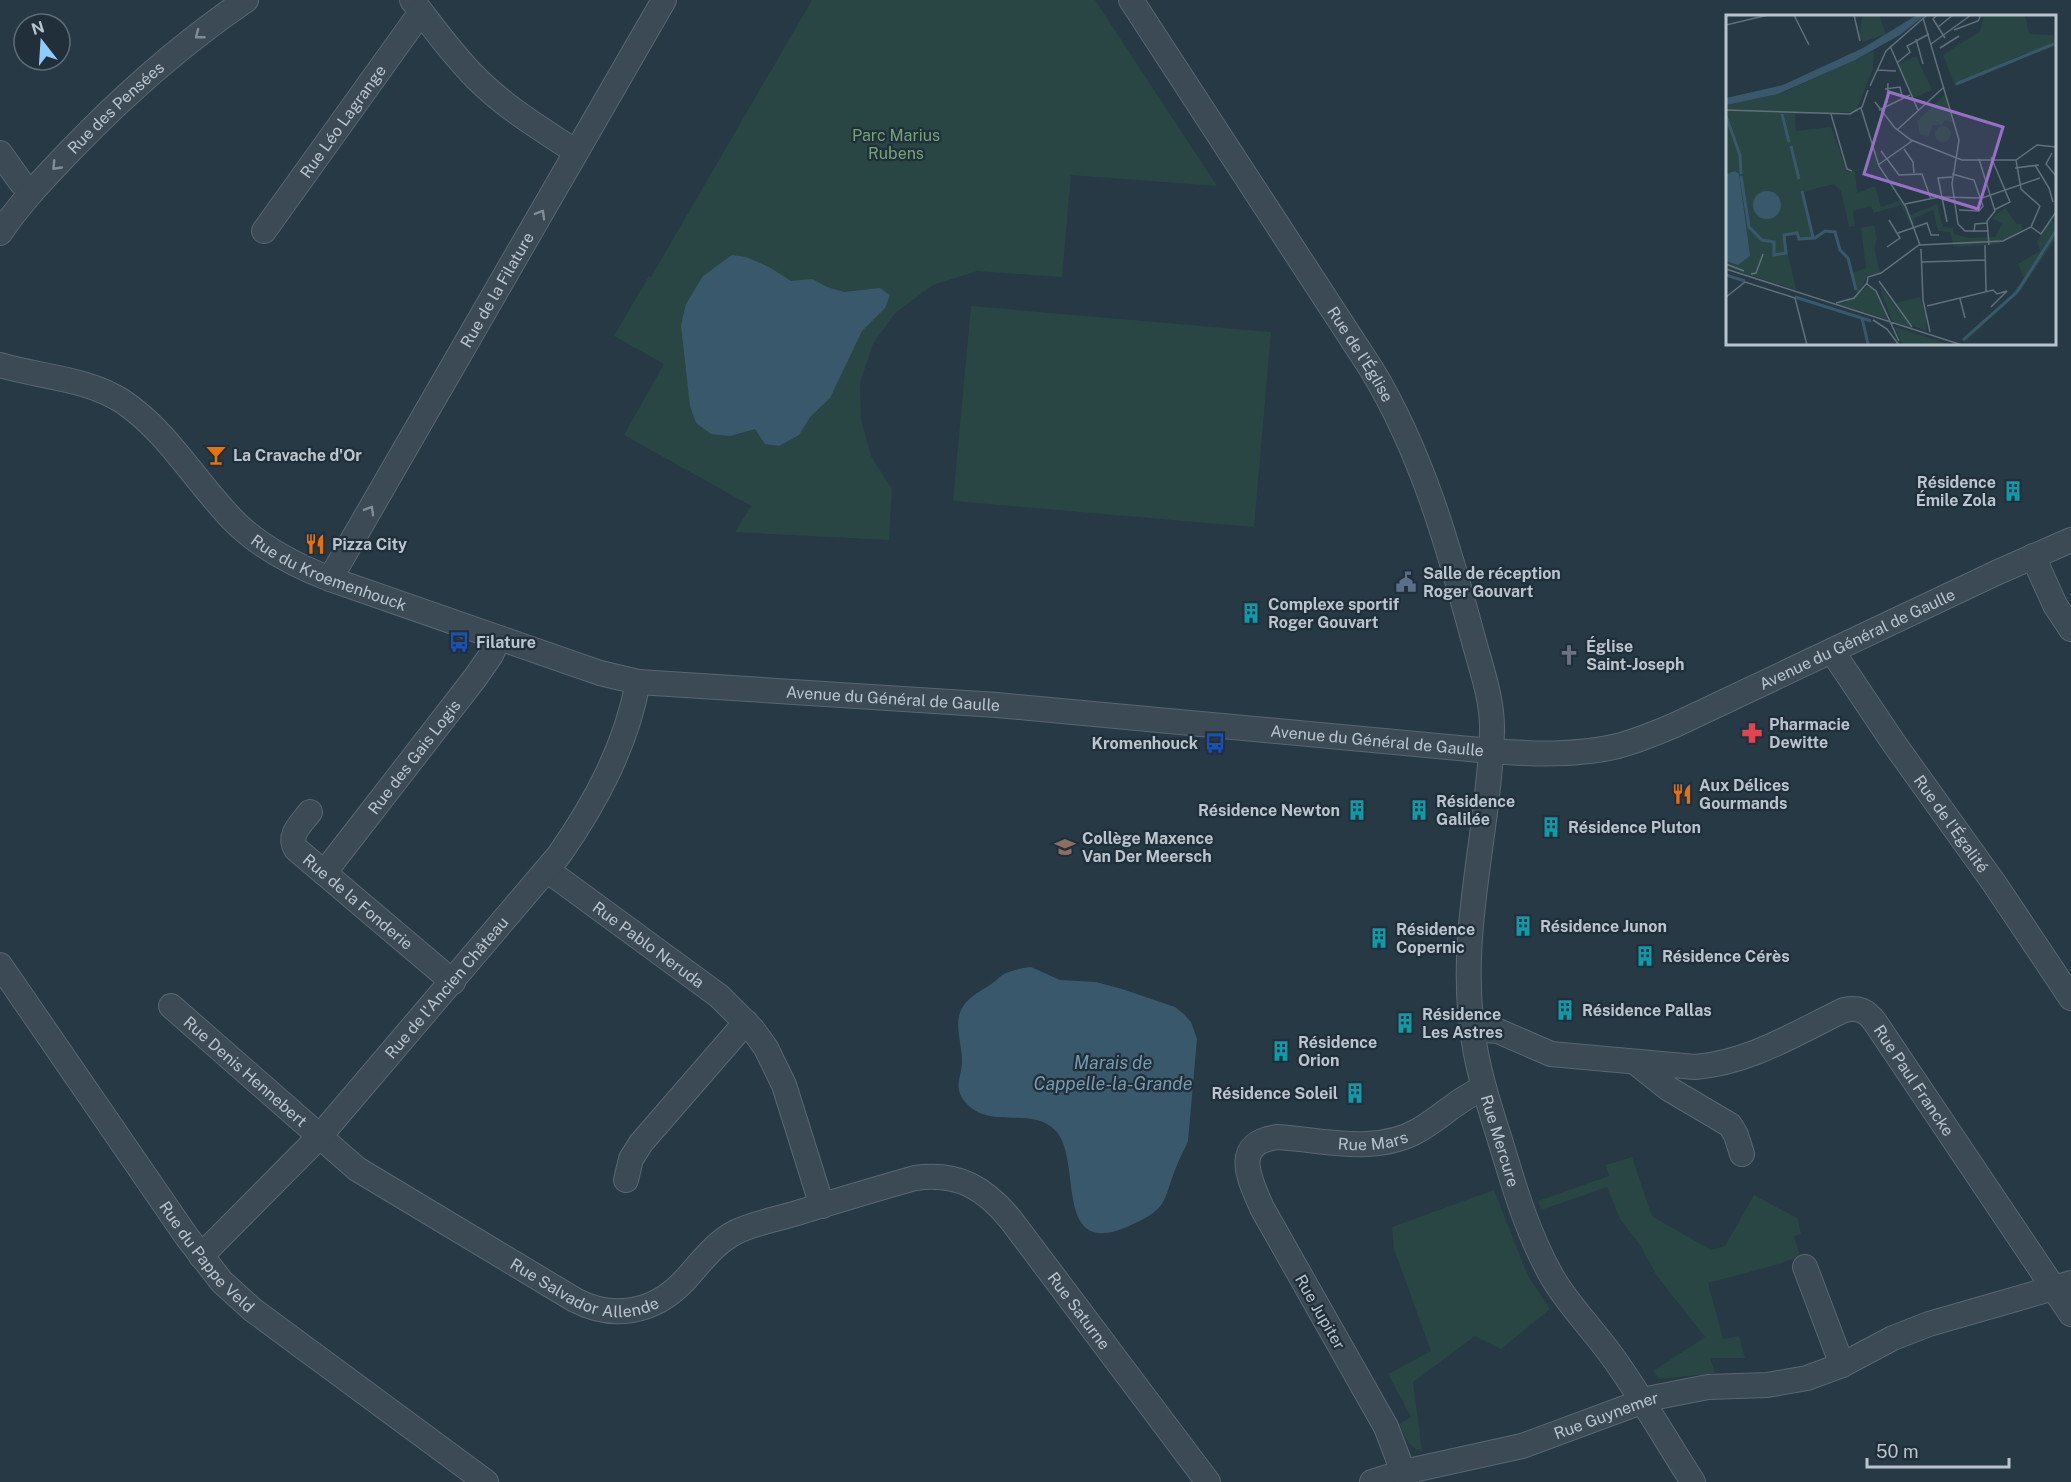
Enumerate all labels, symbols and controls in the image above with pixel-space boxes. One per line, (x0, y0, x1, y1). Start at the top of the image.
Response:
north arrow (12, 12, 72, 72)
inset map (1726, 15, 2056, 345)
text: N (29, 17, 47, 39)
one-way arrow (195, 28, 206, 39)
street label: Rue des Pensées (63, 57, 168, 158)
street label: Rue Léo Lagrange (296, 61, 390, 181)
park label: Parc Marius Rubens (852, 126, 940, 163)
one-way arrow (52, 159, 63, 170)
one-way arrow (533, 210, 545, 220)
street label: Rue de la Filature (456, 229, 538, 351)
street label: Rue de l'Église (1324, 303, 1397, 405)
bar icon: La Cravache d'Or (204, 443, 228, 467)
place label: La Cravache d'Or (233, 446, 362, 465)
place label: Résidence Émile Zola (1916, 473, 1996, 510)
building icon: Résidence Émile Zola (2001, 479, 2025, 503)
one-way arrow (363, 506, 374, 516)
street label: Rue du Kroemenhouck (248, 530, 409, 614)
restaurant icon: Pizza City (303, 532, 327, 556)
place label: Pizza City (332, 535, 407, 554)
place label: Salle de réception Roger Gouvart (1423, 564, 1561, 601)
public building icon: Salle de réception Roger Gouvart (1394, 570, 1418, 594)
street label: Avenue du Général de Gaulle (1756, 584, 1958, 693)
place label: Complexe sportif Roger Gouvart (1268, 595, 1400, 632)
building icon: Complexe sportif Roger Gouvart (1239, 601, 1263, 625)
bus stop icon: Filature (447, 630, 471, 654)
place label: Filature (476, 633, 536, 652)
place label: Église Saint-Joseph (1586, 636, 1684, 674)
church icon: Église Saint-Joseph (1557, 643, 1581, 667)
street label: Avenue du Général de Gaulle (785, 682, 1001, 715)
street label: Rue des Gais Logis (364, 696, 464, 818)
place label: Pharmacie Dewitte (1769, 715, 1850, 752)
street label: Avenue du Général de Gaulle (1270, 721, 1485, 760)
pharmacy icon: Pharmacie Dewitte (1740, 721, 1764, 745)
bus stop icon: Kromenhouck (1203, 731, 1227, 755)
place label: Kromenhouck (1092, 734, 1198, 753)
street label: Rue de l'Égalité (1910, 771, 1993, 876)
place label: Aux Délices Gourmands (1699, 776, 1790, 813)
restaurant icon: Aux Délices Gourmands (1670, 782, 1694, 806)
place label: Résidence Galilée (1436, 792, 1515, 829)
building icon: Résidence Newton (1345, 798, 1369, 822)
building icon: Résidence Galilée (1407, 798, 1431, 822)
place label: Résidence Newton (1198, 801, 1340, 820)
building icon: Résidence Pluton (1539, 815, 1563, 839)
place label: Résidence Pluton (1568, 818, 1701, 837)
place label: Collège Maxence Van Der Meersch (1082, 829, 1214, 866)
school or university icon: Collège Maxence Van Der Meersch (1053, 835, 1077, 859)
street label: Rue de la Fonderie (299, 850, 417, 953)
street label: Rue Pablo Neruda (589, 897, 708, 992)
street label: Rue de l'Ancien Château (381, 913, 512, 1062)
building icon: Résidence Junon (1511, 914, 1535, 938)
place label: Résidence Junon (1540, 917, 1667, 936)
place label: Résidence Copernic (1396, 920, 1475, 957)
building icon: Résidence Copernic (1367, 926, 1391, 950)
building icon: Résidence Cérès (1633, 944, 1657, 968)
place label: Résidence Cérès (1662, 947, 1790, 966)
building icon: Résidence Pallas (1553, 998, 1577, 1022)
place label: Résidence Pallas (1582, 1001, 1712, 1020)
place label: Résidence Les Astres (1422, 1005, 1503, 1042)
building icon: Résidence Les Astres (1393, 1011, 1417, 1035)
street label: Rue Denis Hennebert (180, 1012, 311, 1130)
street label: Rue Paul Francke (1870, 1021, 1958, 1140)
place label: Résidence Orion (1298, 1033, 1377, 1070)
building icon: Résidence Orion (1269, 1039, 1293, 1063)
water label: Marais de Cappelle-la-Grande (1034, 1052, 1193, 1094)
building icon: Résidence Soleil (1343, 1081, 1367, 1105)
place label: Résidence Soleil (1212, 1084, 1338, 1103)
street label: Rue Mercure (1477, 1092, 1523, 1189)
street label: Rue Mars (1337, 1127, 1410, 1154)
street label: Rue du Pappe Veld (156, 1197, 258, 1316)
street label: Rue Salvador Allende (507, 1254, 662, 1321)
street label: Rue Saturne (1044, 1268, 1114, 1353)
street label: Rue Jupiter (1291, 1271, 1349, 1353)
street label: Rue Guynemer (1551, 1388, 1660, 1443)
scale bar (1867, 1431, 2010, 1469)
text: 50 m (1876, 1441, 1919, 1462)

